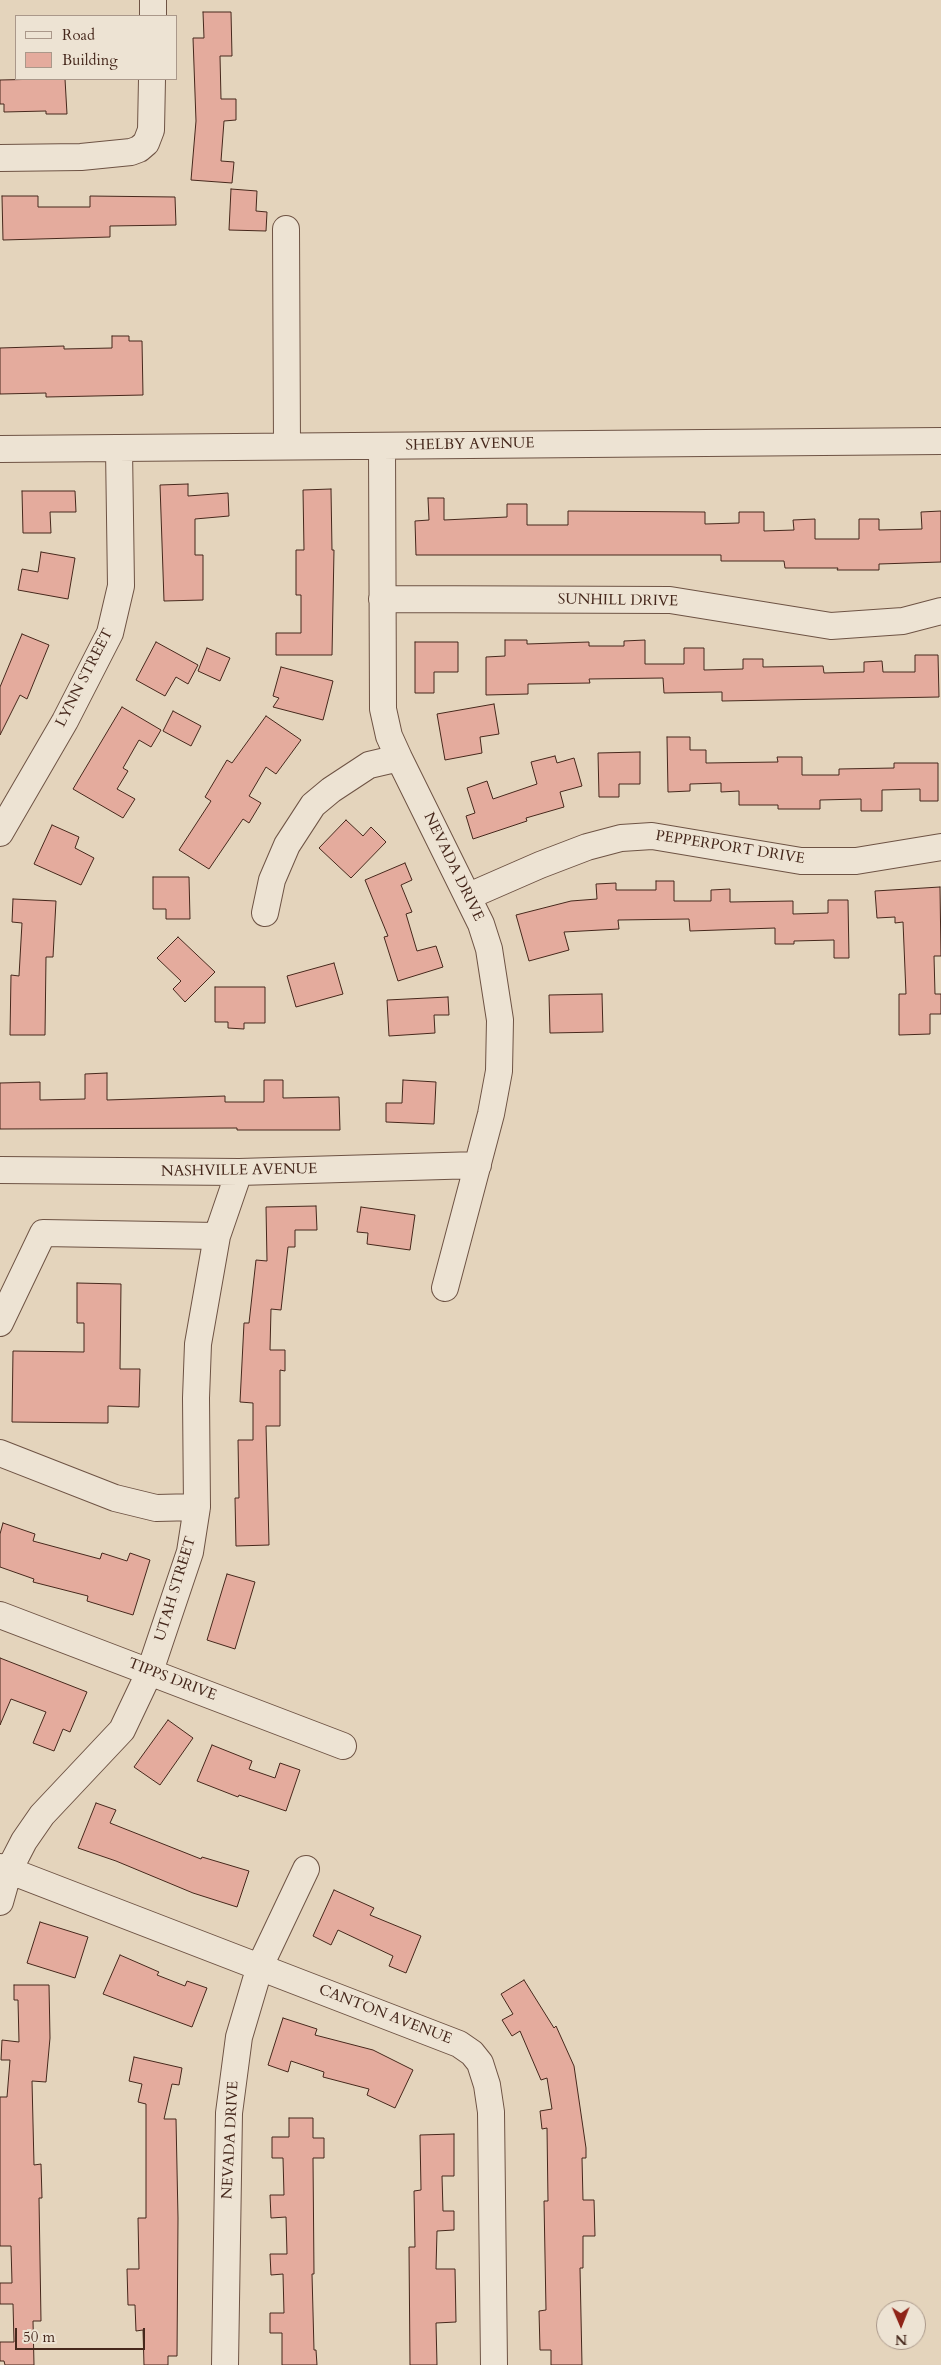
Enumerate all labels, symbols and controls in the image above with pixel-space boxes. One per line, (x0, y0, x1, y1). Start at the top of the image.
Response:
legend (15, 15, 178, 80)
text: Road (62, 25, 95, 45)
text: Building (62, 50, 118, 70)
street label: SHELBY AVENUE (405, 435, 535, 455)
street label: SUNHILL DRIVE (558, 591, 678, 611)
street label: LYNN STREET (52, 626, 118, 730)
street label: NEVADA DRIVE (419, 810, 487, 924)
street label: PEPPERPORT DRIVE (654, 827, 806, 869)
street label: NASHVILLE AVENUE (161, 1161, 317, 1181)
street label: UTAH STREET (151, 1534, 201, 1644)
street label: TIPPS DRIVE (125, 1655, 219, 1705)
street label: CANTON AVENUE (316, 1981, 454, 2049)
street label: NEVADA DRIVE (219, 2080, 243, 2200)
north arrow (876, 2300, 926, 2350)
scale bar (18, 2318, 148, 2350)
text: 50 m (23, 2327, 55, 2347)
text: N (895, 2330, 907, 2349)

